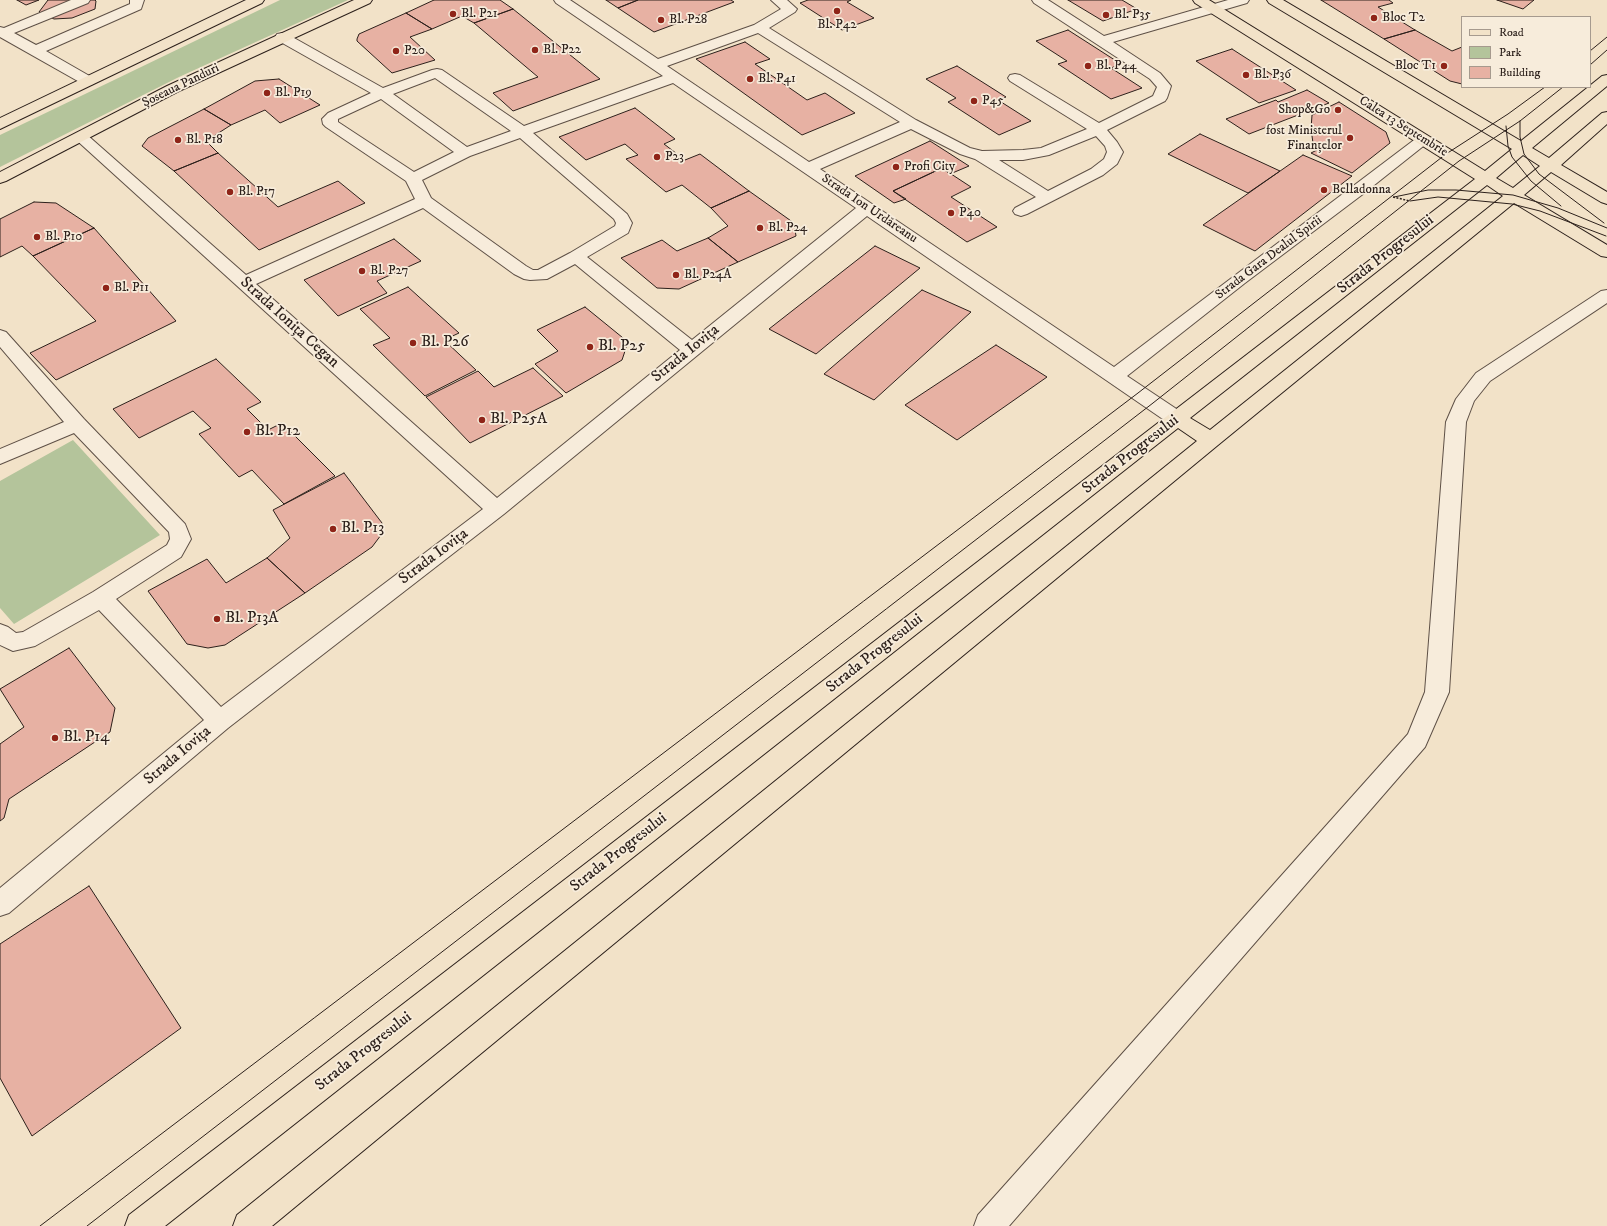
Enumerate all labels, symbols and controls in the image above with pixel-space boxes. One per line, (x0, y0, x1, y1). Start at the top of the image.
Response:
place label: Bl. P21 (461, 6, 498, 22)
marker: Bl. P42 (832, 6, 842, 16)
place label: Bl. P35 (1114, 7, 1151, 23)
marker: Bl. P21 (448, 9, 458, 19)
marker: Bl. P35 (1101, 10, 1111, 20)
place label: Bloc T2 (1382, 10, 1425, 26)
place label: Bl. P28 (669, 12, 707, 28)
marker: Bloc T2 (1369, 13, 1379, 23)
marker: Bl. P28 (656, 15, 666, 25)
legend (1461, 16, 1591, 88)
place label: Bl. P42 (817, 17, 857, 33)
text: Road (1499, 25, 1524, 40)
place label: Bl. P22 (543, 42, 581, 58)
place label: P20 (404, 43, 425, 59)
marker: Bl. P22 (530, 45, 540, 55)
text: Park (1499, 45, 1521, 60)
marker: P20 (391, 46, 401, 56)
place label: Bl. P44 (1096, 58, 1136, 74)
place label: Bloc T1 (1395, 58, 1436, 74)
street label: Șoseaua Panduri (140, 61, 222, 111)
marker: Bl. P44 (1083, 61, 1093, 71)
marker: Bloc T1 (1439, 61, 1449, 71)
text: Building (1499, 65, 1540, 80)
place label: Bl. P36 (1254, 67, 1291, 83)
marker: Bl. P36 (1241, 70, 1251, 80)
place label: Bl. P41 (758, 71, 796, 87)
marker: Bl. P41 (745, 74, 755, 84)
place label: Bl. P19 (275, 85, 312, 101)
marker: Bl. P19 (262, 88, 272, 98)
place label: P45 (982, 93, 1003, 109)
street label: Calea 13 Septembrie (1356, 93, 1450, 161)
marker: P45 (969, 96, 979, 106)
place label: Shop&Go (1278, 102, 1330, 118)
marker: Shop&Go (1333, 105, 1343, 115)
place label: fost Ministerul Finanțelor (1266, 123, 1342, 154)
place label: Bl. P18 (186, 132, 223, 148)
marker: fost Ministerul Finanțelor (1345, 133, 1355, 143)
marker: Bl. P18 (173, 135, 183, 145)
place label: P23 (665, 149, 684, 165)
marker: P23 (652, 152, 662, 162)
place label: Profi City (904, 159, 955, 175)
marker: Profi City (891, 162, 901, 172)
street label: Strada Ion Urdăreanu (818, 171, 920, 247)
place label: Belladonna (1332, 182, 1391, 198)
place label: Bl. P17 (238, 184, 275, 200)
marker: Belladonna (1319, 185, 1329, 195)
marker: Bl. P17 (225, 187, 235, 197)
place label: P40 (959, 205, 981, 221)
marker: P40 (946, 208, 956, 218)
street label: Strada Progresului (1334, 211, 1438, 299)
street label: Strada Gara Dealul Spirii (1213, 213, 1325, 303)
place label: Bl. P24 (768, 220, 807, 236)
marker: Bl. P24 (755, 223, 765, 233)
place label: Bl. P10 (45, 229, 82, 245)
marker: Bl. P10 (32, 232, 42, 242)
place label: Bl. P27 (370, 263, 408, 279)
marker: Bl. P27 (357, 266, 367, 276)
place label: Bl. P24A (684, 267, 732, 283)
marker: Bl. P24A (671, 270, 681, 280)
street label: Strada Ionița Cegan (236, 273, 342, 373)
place label: Bl. P11 (114, 280, 149, 296)
marker: Bl. P11 (101, 283, 111, 293)
street label: Strada Iovița (648, 321, 724, 387)
place label: Bl. P26 (421, 333, 469, 353)
place label: Bl. P25 (598, 337, 645, 357)
marker: Bl. P26 (408, 338, 418, 348)
marker: Bl. P25 (585, 342, 595, 352)
place label: Bl. P25A (490, 410, 547, 430)
street label: Strada Progresului (1079, 411, 1183, 499)
marker: Bl. P25A (477, 415, 487, 425)
place label: Bl. P12 (255, 422, 300, 442)
marker: Bl. P12 (242, 427, 252, 437)
place label: Bl. P13 (341, 519, 384, 539)
marker: Bl. P13 (328, 524, 338, 534)
street label: Strada Iovița (396, 525, 472, 589)
place label: Bl. P13A (225, 609, 278, 629)
street label: Strada Progresului (823, 610, 927, 698)
marker: Bl. P13A (212, 614, 222, 624)
street label: Strada Iovița (141, 722, 215, 790)
place label: Bl. P14 (63, 728, 109, 748)
marker: Bl. P14 (50, 733, 60, 743)
street label: Strada Progresului (567, 809, 671, 897)
street label: Strada Progresului (312, 1008, 416, 1096)

